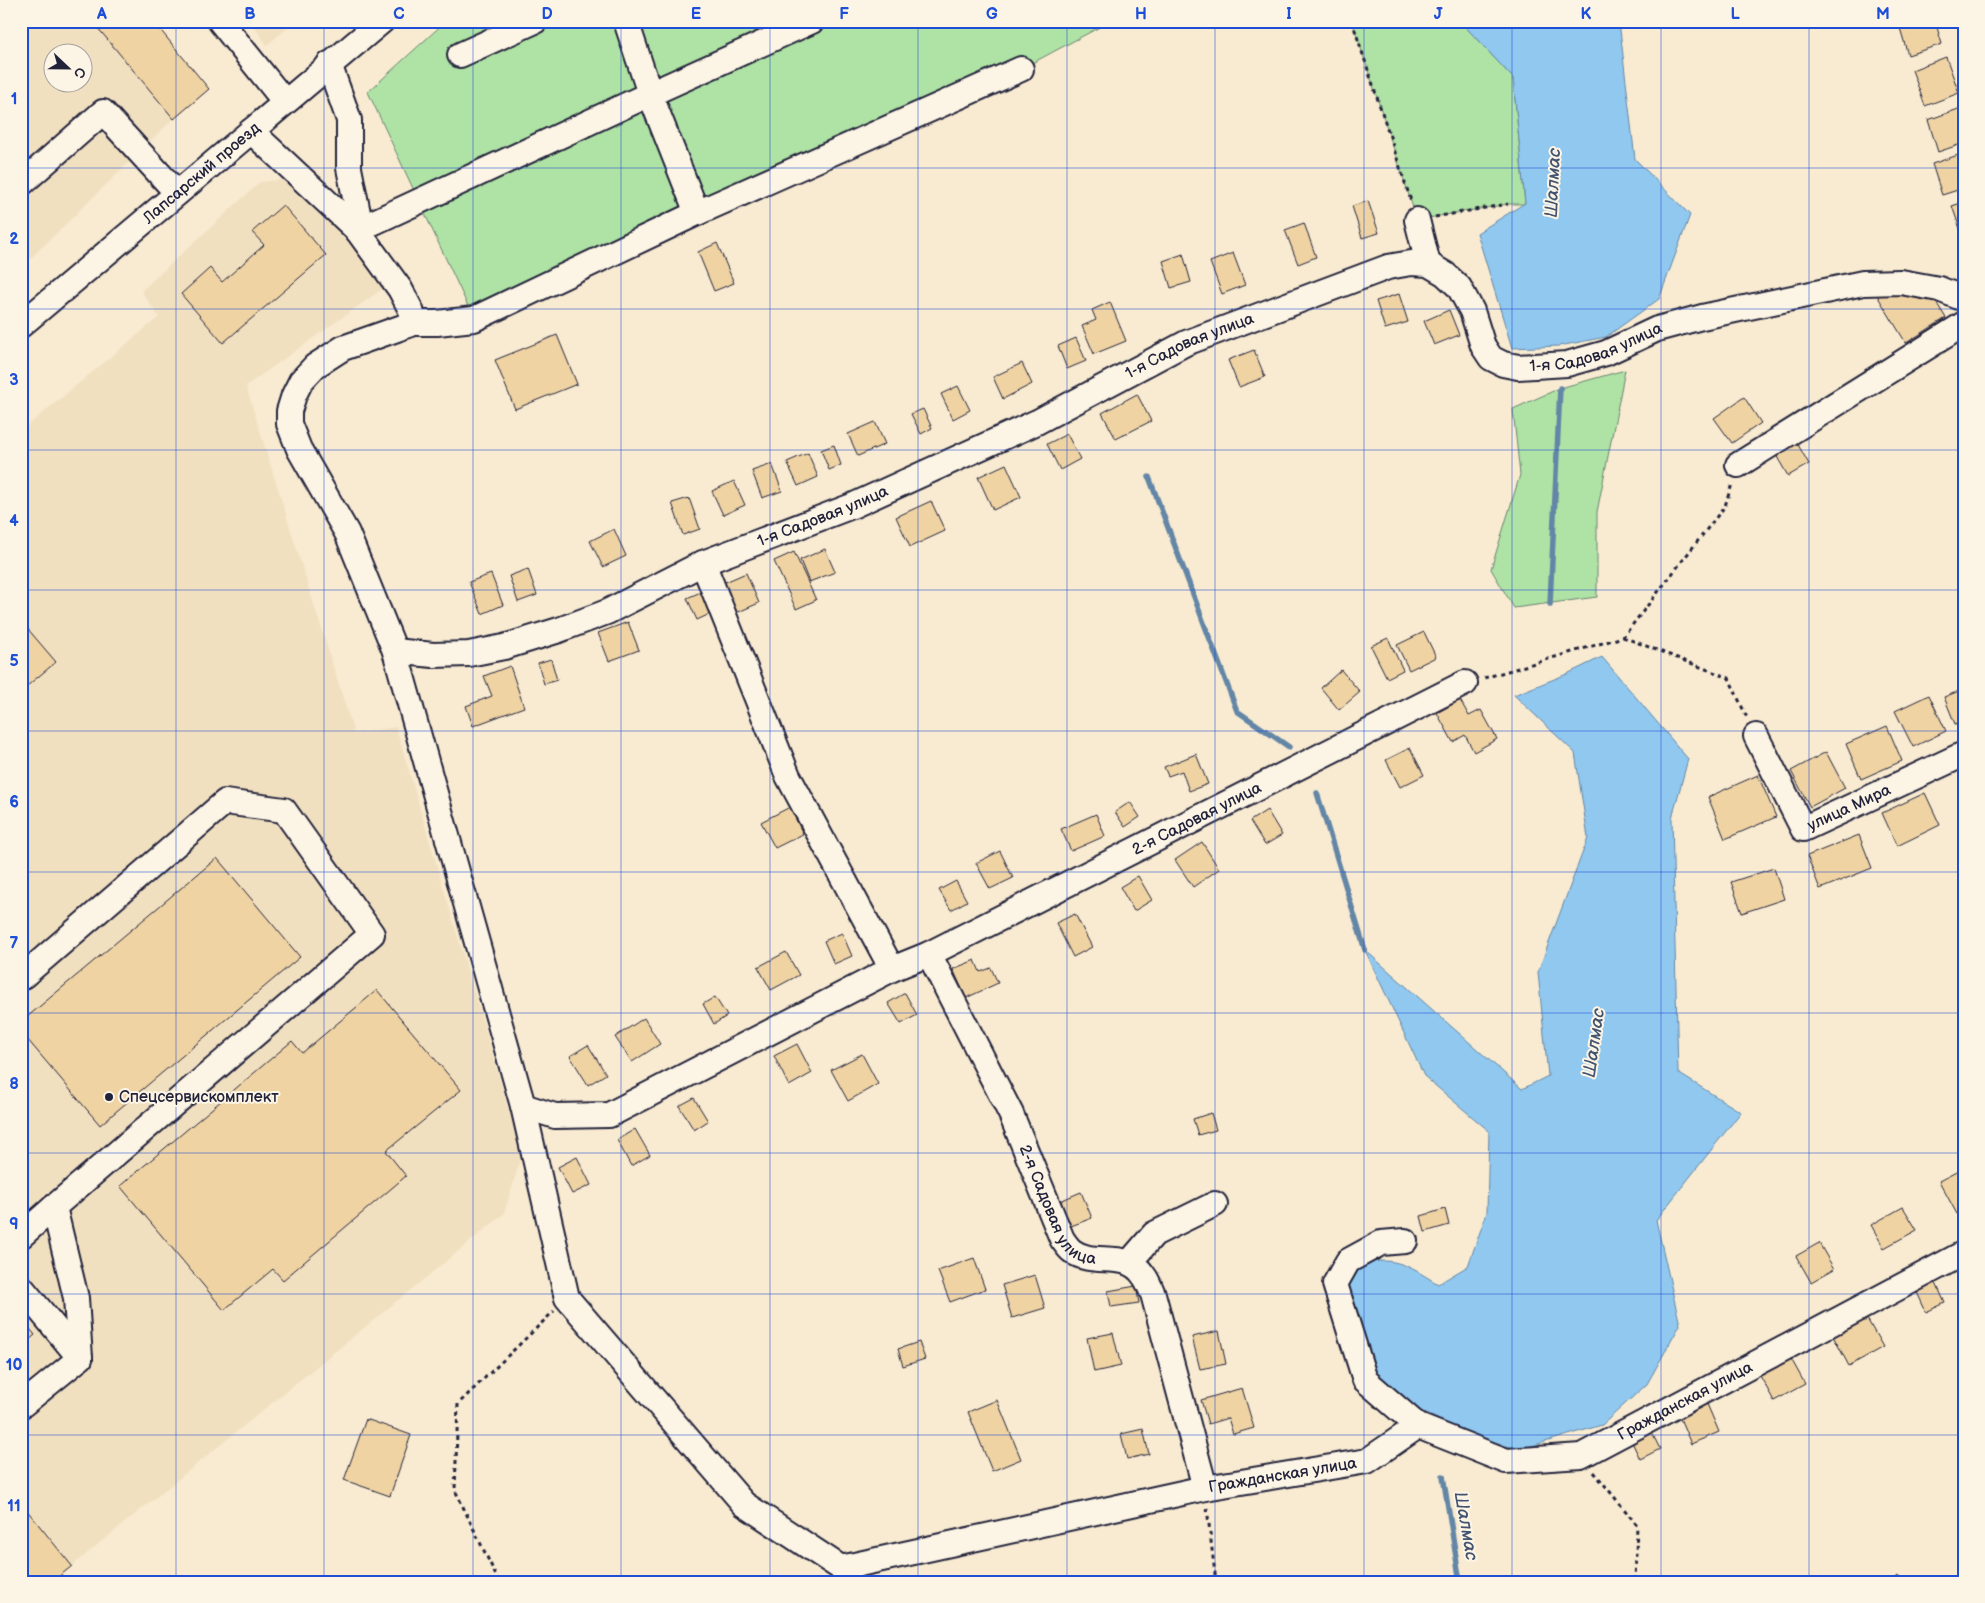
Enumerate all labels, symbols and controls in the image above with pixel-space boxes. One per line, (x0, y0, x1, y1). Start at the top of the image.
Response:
text: A (96, 5, 107, 24)
text: B (244, 5, 256, 24)
text: C (393, 5, 405, 24)
text: D (541, 5, 553, 24)
text: E (691, 5, 701, 24)
text: F (839, 5, 849, 24)
text: G (986, 5, 998, 24)
text: H (1135, 5, 1147, 24)
text: I (1286, 5, 1292, 24)
text: J (1434, 5, 1443, 24)
text: K (1581, 5, 1592, 24)
text: L (1730, 5, 1740, 24)
text: M (1876, 5, 1890, 24)
north arrow (42, 42, 92, 92)
text: С (70, 65, 89, 81)
text: 1 (11, 90, 17, 109)
street label: Лапсарский проезд (138, 118, 264, 228)
water label: Шалмас (1541, 148, 1565, 218)
text: 2 (9, 230, 19, 249)
street label: 1-я Садовая улица (1122, 309, 1257, 383)
street label: 1-я Садовая улица (1529, 318, 1666, 376)
text: 3 (9, 371, 19, 390)
street label: 1-я Садовая улица (755, 481, 891, 551)
text: 4 (9, 512, 19, 531)
text: 5 (9, 652, 19, 671)
street label: 2-я Садовая улица (1129, 778, 1265, 859)
street label: улица Мира (1804, 780, 1894, 835)
text: 6 (9, 793, 19, 812)
text: 7 (10, 934, 19, 953)
water label: Шалмас (1579, 1007, 1609, 1079)
text: 8 (9, 1075, 19, 1094)
place label: Спецсервискомплект (119, 1088, 279, 1107)
marker: Спецсервискомплект (103, 1091, 115, 1103)
street label: 2-я Садовая улица (1015, 1142, 1098, 1268)
text: 9 (9, 1215, 19, 1234)
text: 10 (6, 1356, 22, 1375)
street label: Гражданская улица (1614, 1357, 1756, 1444)
street label: Гражданская улица (1207, 1453, 1359, 1497)
water label: Шалмас (1450, 1490, 1482, 1562)
text: 11 (7, 1497, 21, 1516)

